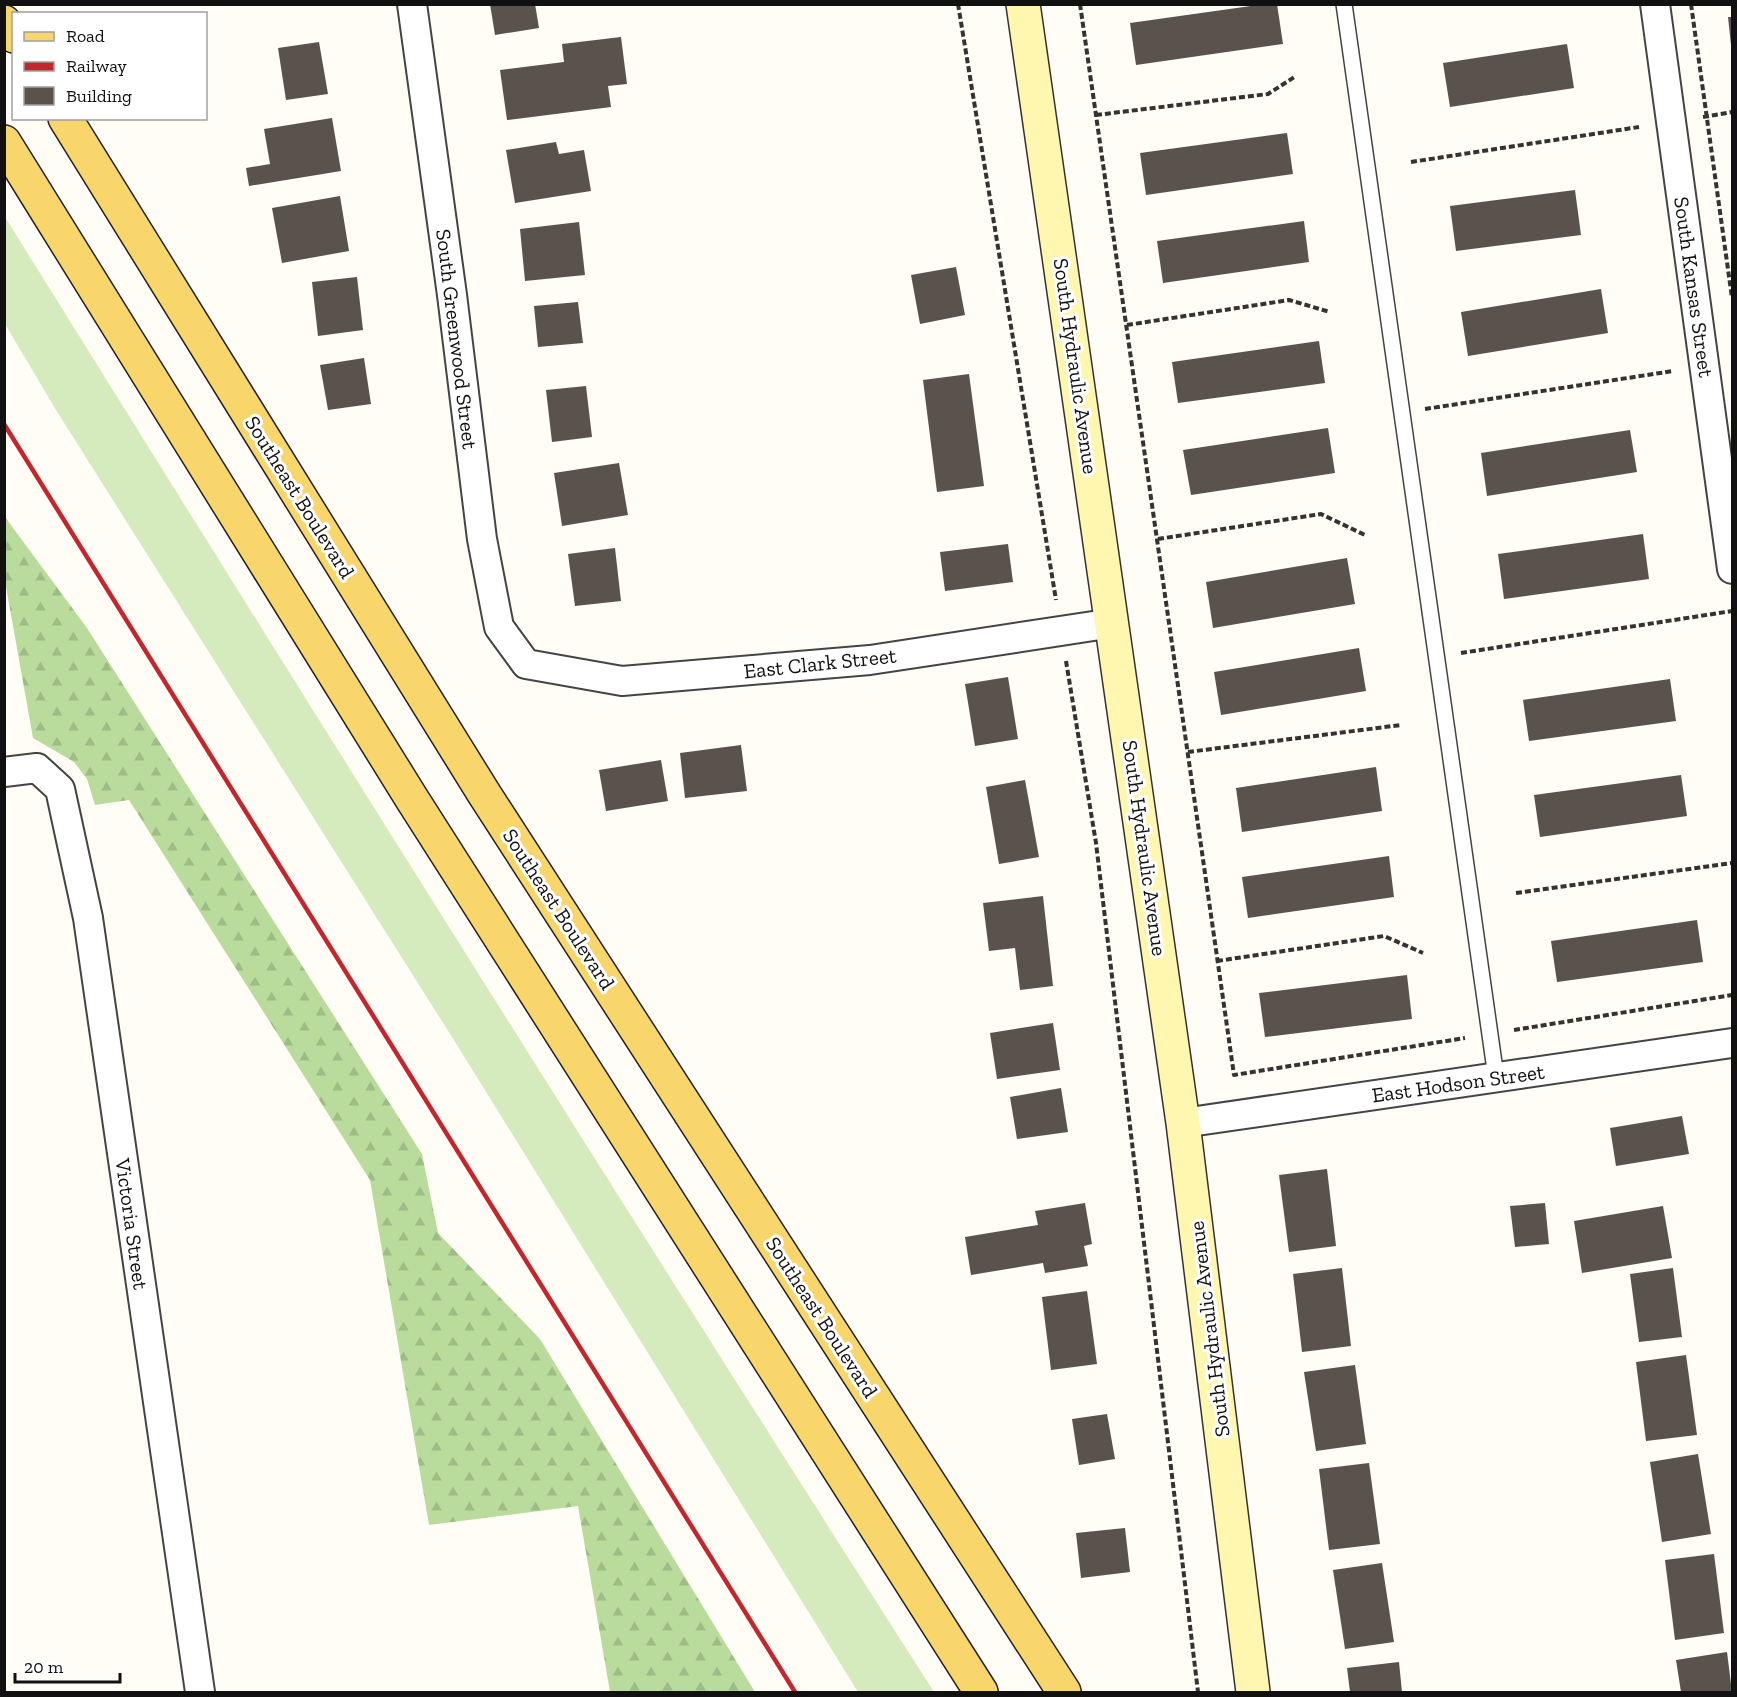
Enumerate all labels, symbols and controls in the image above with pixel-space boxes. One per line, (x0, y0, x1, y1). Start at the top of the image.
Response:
legend (12, 12, 207, 120)
text: Road (66, 25, 105, 47)
text: Railway (66, 55, 128, 77)
text: Building (66, 85, 132, 107)
street label: South Kansas Street (1669, 195, 1719, 379)
street label: South Greenwood Street (431, 228, 483, 451)
street label: South Hydraulic Avenue (1048, 257, 1104, 476)
street label: Southeast Boulevard (240, 411, 360, 583)
street label: East Clark Street (742, 643, 898, 683)
street label: South Hydraulic Avenue (1117, 739, 1173, 958)
street label: Southeast Boulevard (498, 824, 621, 994)
street label: East Hodson Street (1370, 1058, 1546, 1107)
street label: Victoria Street (110, 1156, 154, 1291)
street label: South Hydraulic Avenue (1183, 1219, 1235, 1438)
street label: Southeast Boulevard (761, 1232, 884, 1402)
scale bar (15, 1646, 120, 1684)
text: 20 m (24, 1656, 64, 1678)

